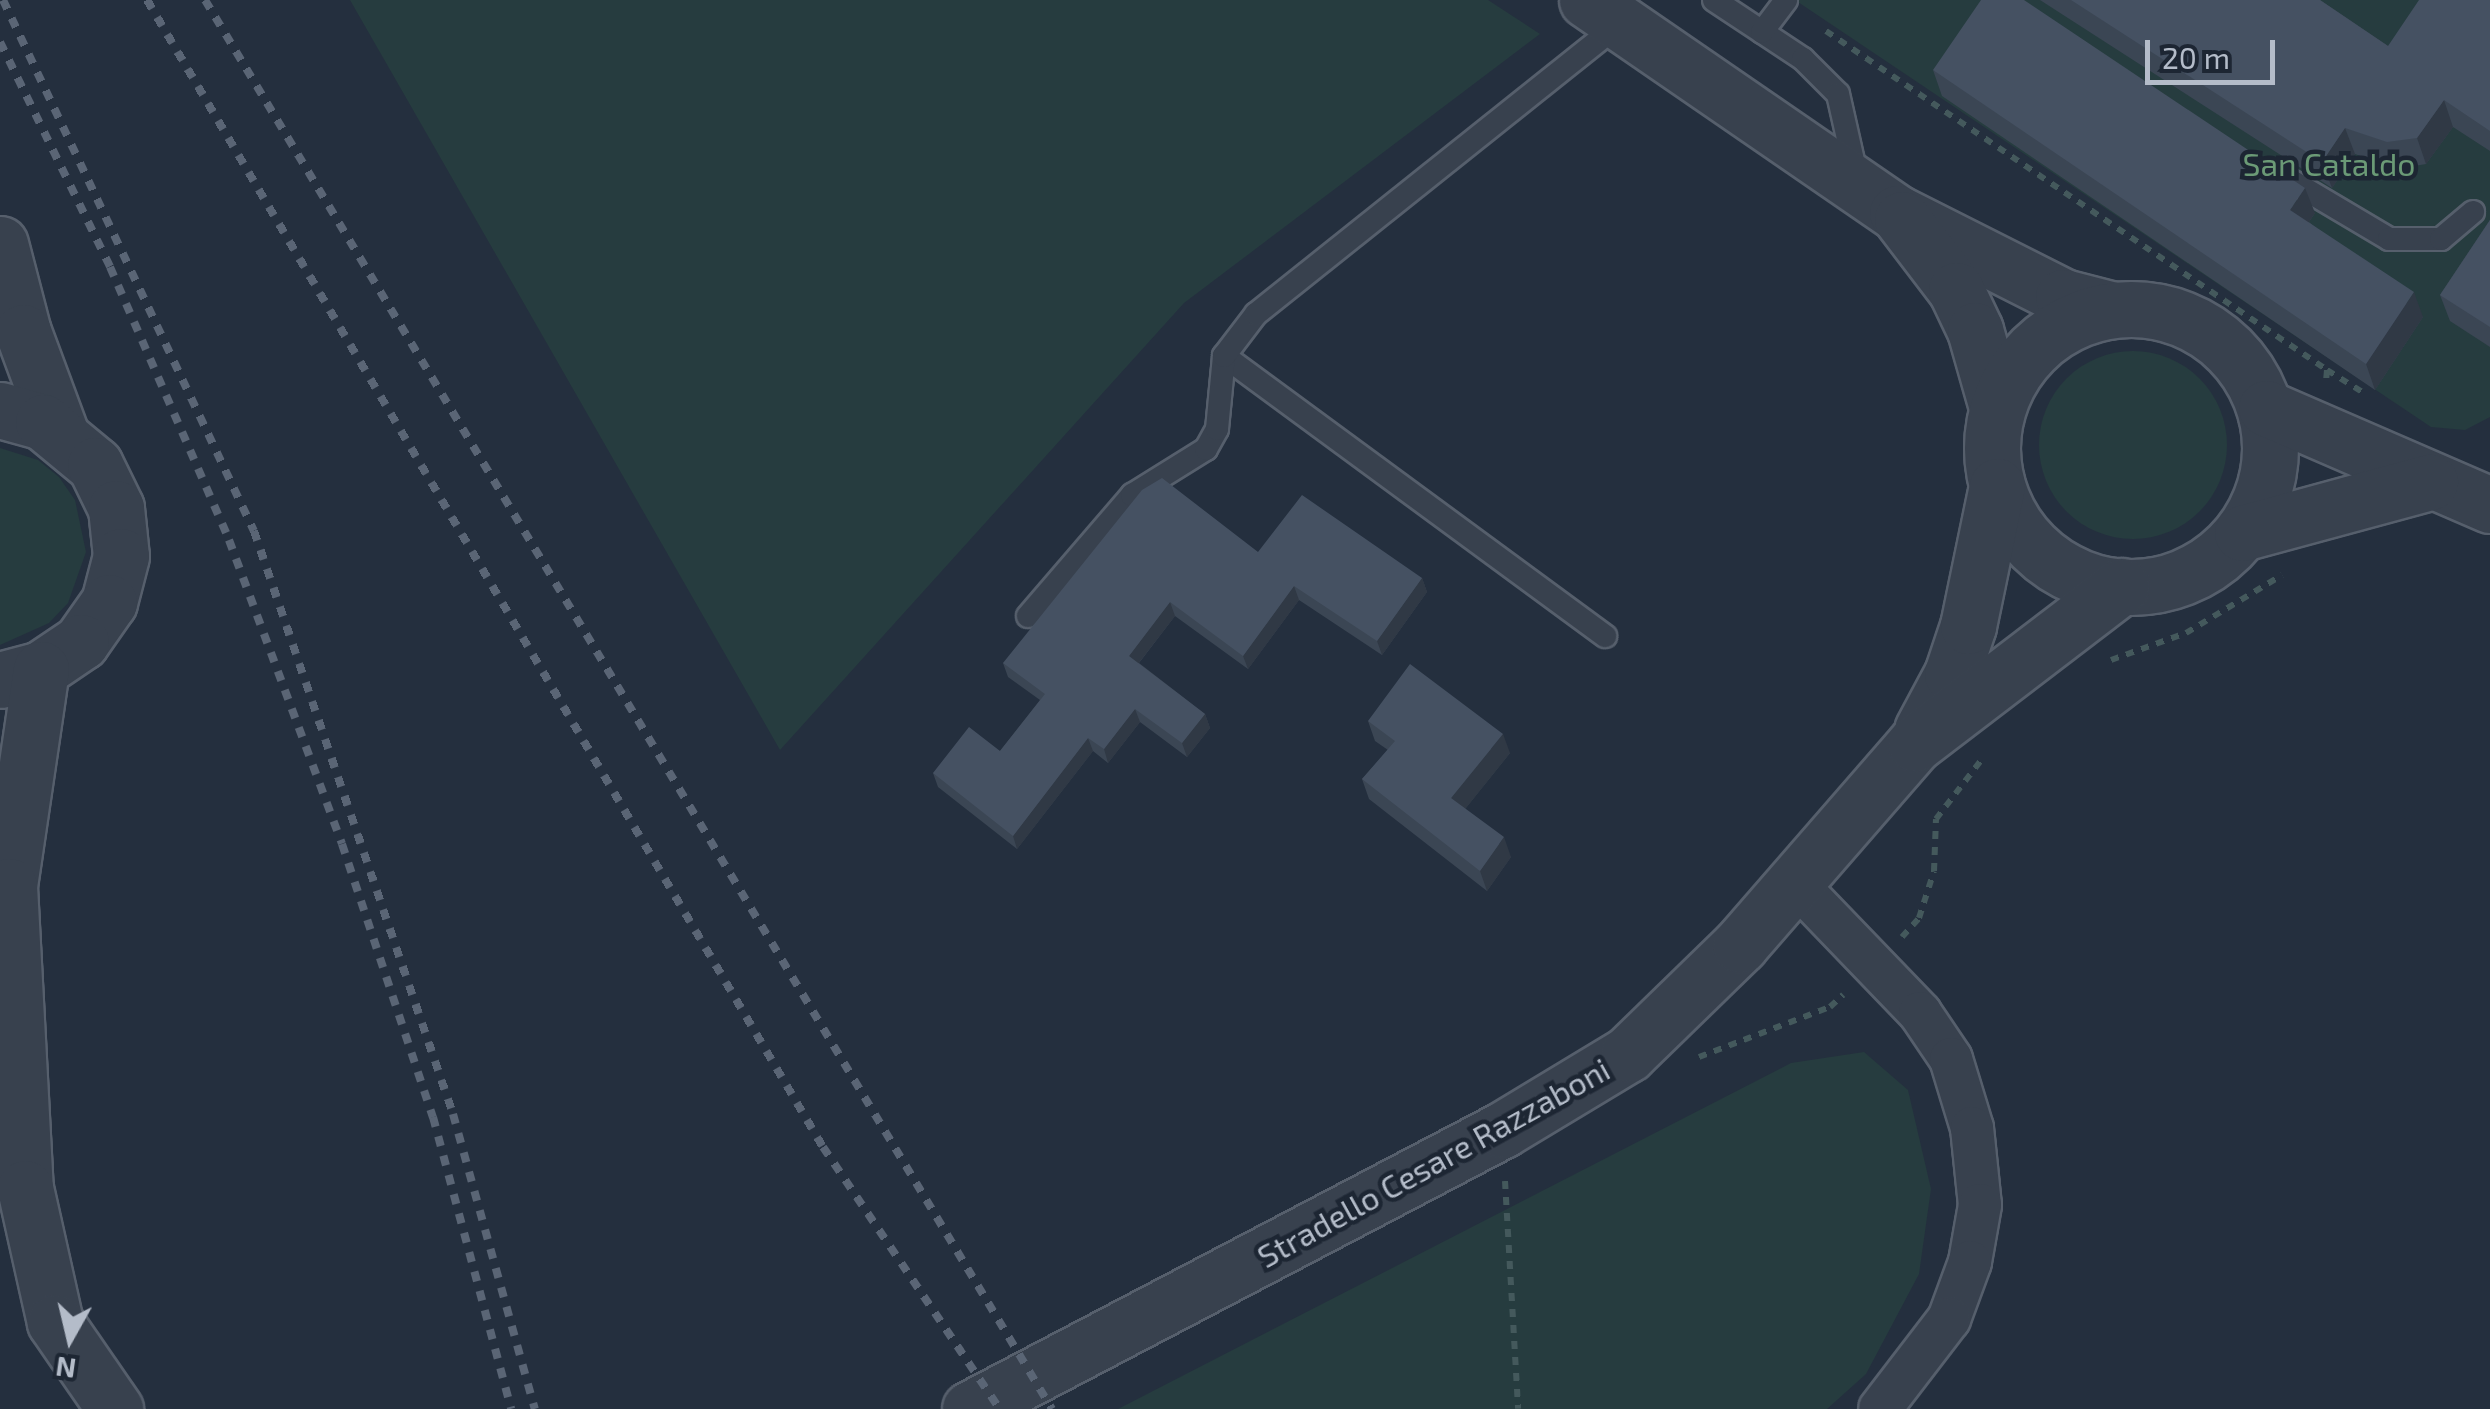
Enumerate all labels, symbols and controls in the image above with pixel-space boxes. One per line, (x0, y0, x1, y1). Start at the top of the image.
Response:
scale bar (2150, 20, 2280, 82)
text: 20 m (2162, 39, 2230, 75)
park label: San Cataldo (2243, 144, 2415, 182)
street label: Stradello Cesare Razzaboni (1250, 1049, 1616, 1275)
north arrow (20, 1289, 120, 1389)
text: N (53, 1350, 78, 1387)

